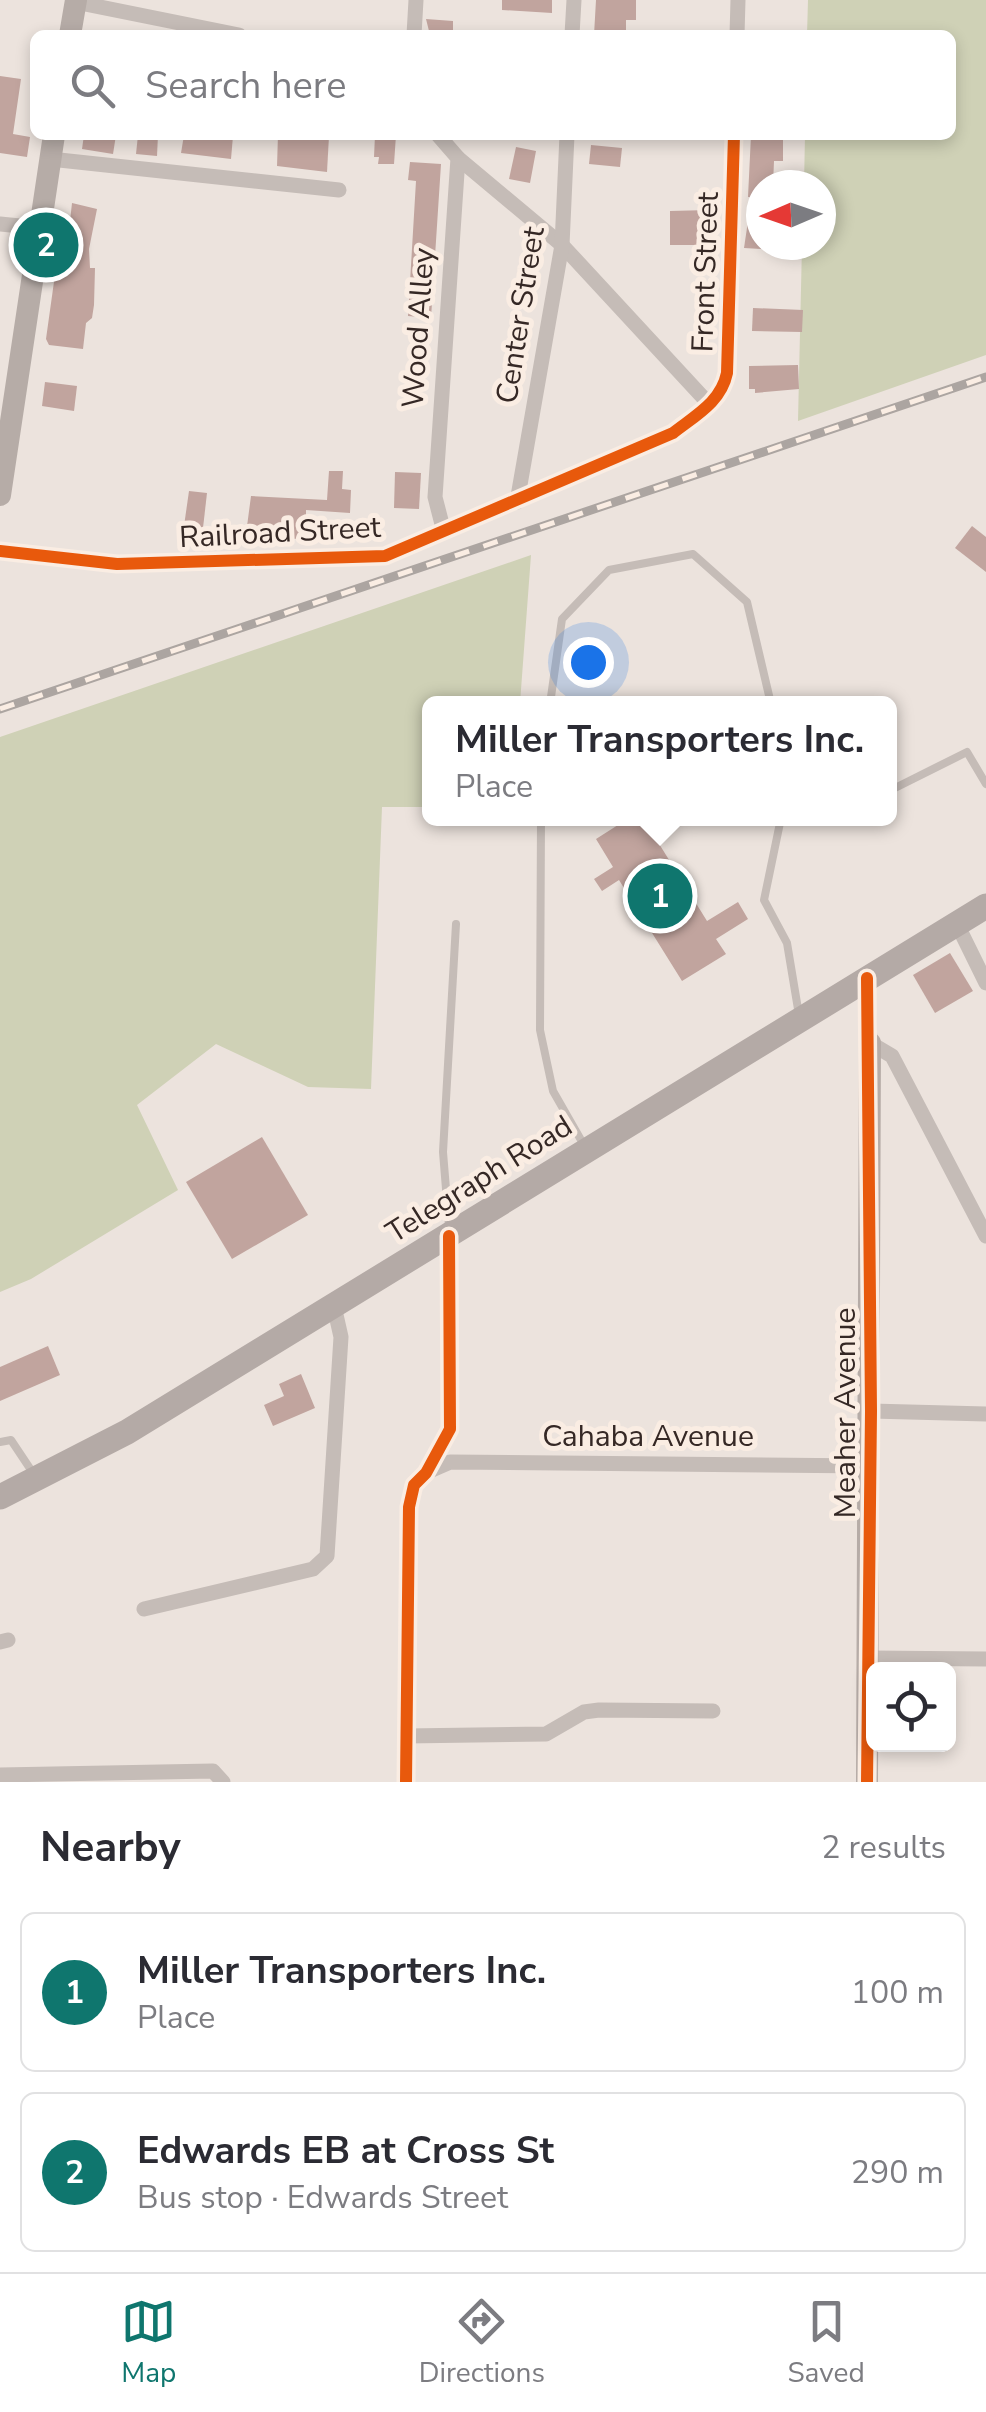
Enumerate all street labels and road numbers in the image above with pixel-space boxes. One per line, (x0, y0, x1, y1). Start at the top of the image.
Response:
street label: Front Street (682, 191, 729, 353)
street label: Center Street (486, 223, 555, 407)
street label: Wood Alley (392, 246, 445, 410)
street label: Railroad Street (178, 507, 382, 558)
street label: Telegraph Road (378, 1106, 580, 1253)
street label: Meaher Avenue (825, 1307, 866, 1519)
street label: Cahaba Avenue (542, 1416, 754, 1457)

